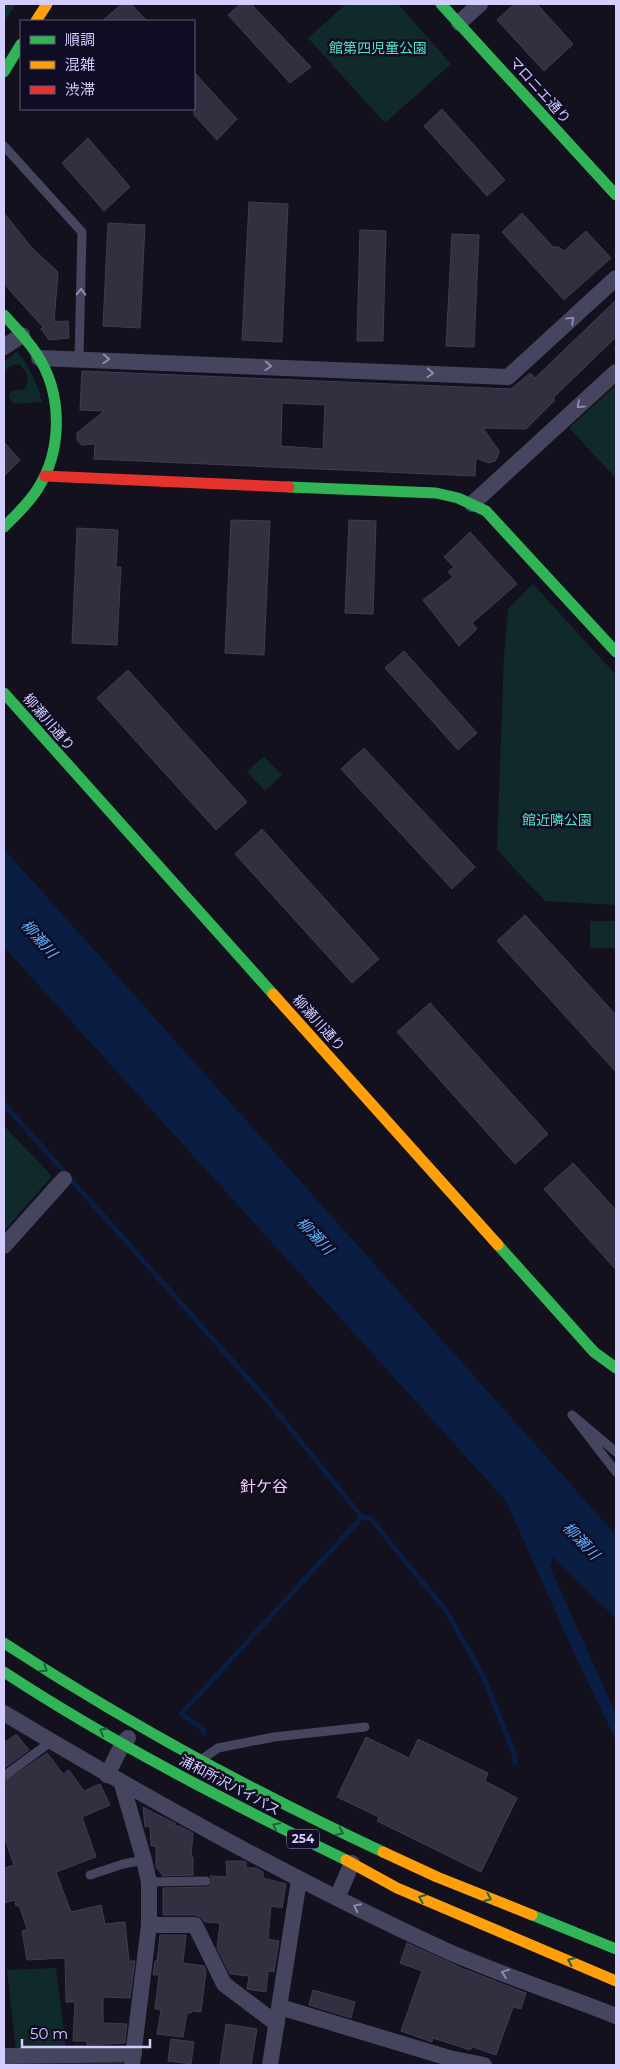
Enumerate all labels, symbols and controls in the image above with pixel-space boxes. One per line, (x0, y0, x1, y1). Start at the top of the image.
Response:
legend (20, 20, 195, 110)
text: 順調 (65, 30, 95, 49)
park label: 館第四児童公園 (329, 39, 427, 57)
street label: マロニエ通り (505, 53, 575, 127)
text: 混雑 (65, 55, 95, 74)
text: 渋滞 (65, 80, 95, 99)
one-way arrow (75, 288, 86, 296)
one-way arrow (565, 317, 574, 326)
one-way arrow (102, 354, 110, 365)
one-way arrow (264, 361, 272, 371)
one-way arrow (427, 368, 435, 379)
one-way arrow (577, 399, 586, 408)
street label: 柳瀬川通り (19, 690, 79, 754)
park label: 館近隣公園 (522, 811, 592, 829)
water label: 柳瀬川 (17, 916, 63, 963)
street label: 柳瀬川通り (289, 991, 349, 1055)
water label: 柳瀬川 (293, 1213, 339, 1260)
district label: 針ケ谷 (240, 1477, 288, 1496)
water label: 柳瀬川 (559, 1518, 605, 1565)
one-way arrow (39, 1663, 48, 1673)
one-way arrow (99, 1728, 108, 1738)
street label: 浦和所沢バイパス (176, 1751, 284, 1819)
one-way arrow (272, 1822, 281, 1832)
one-way arrow (335, 1826, 344, 1836)
road number: 254 (287, 1830, 319, 1848)
one-way arrow (483, 1892, 492, 1903)
one-way arrow (418, 1894, 427, 1904)
one-way arrow (353, 1903, 362, 1914)
one-way arrow (567, 1957, 576, 1968)
one-way arrow (502, 1969, 510, 1979)
scale bar (22, 2016, 150, 2048)
text: 50 m (30, 2024, 68, 2043)

